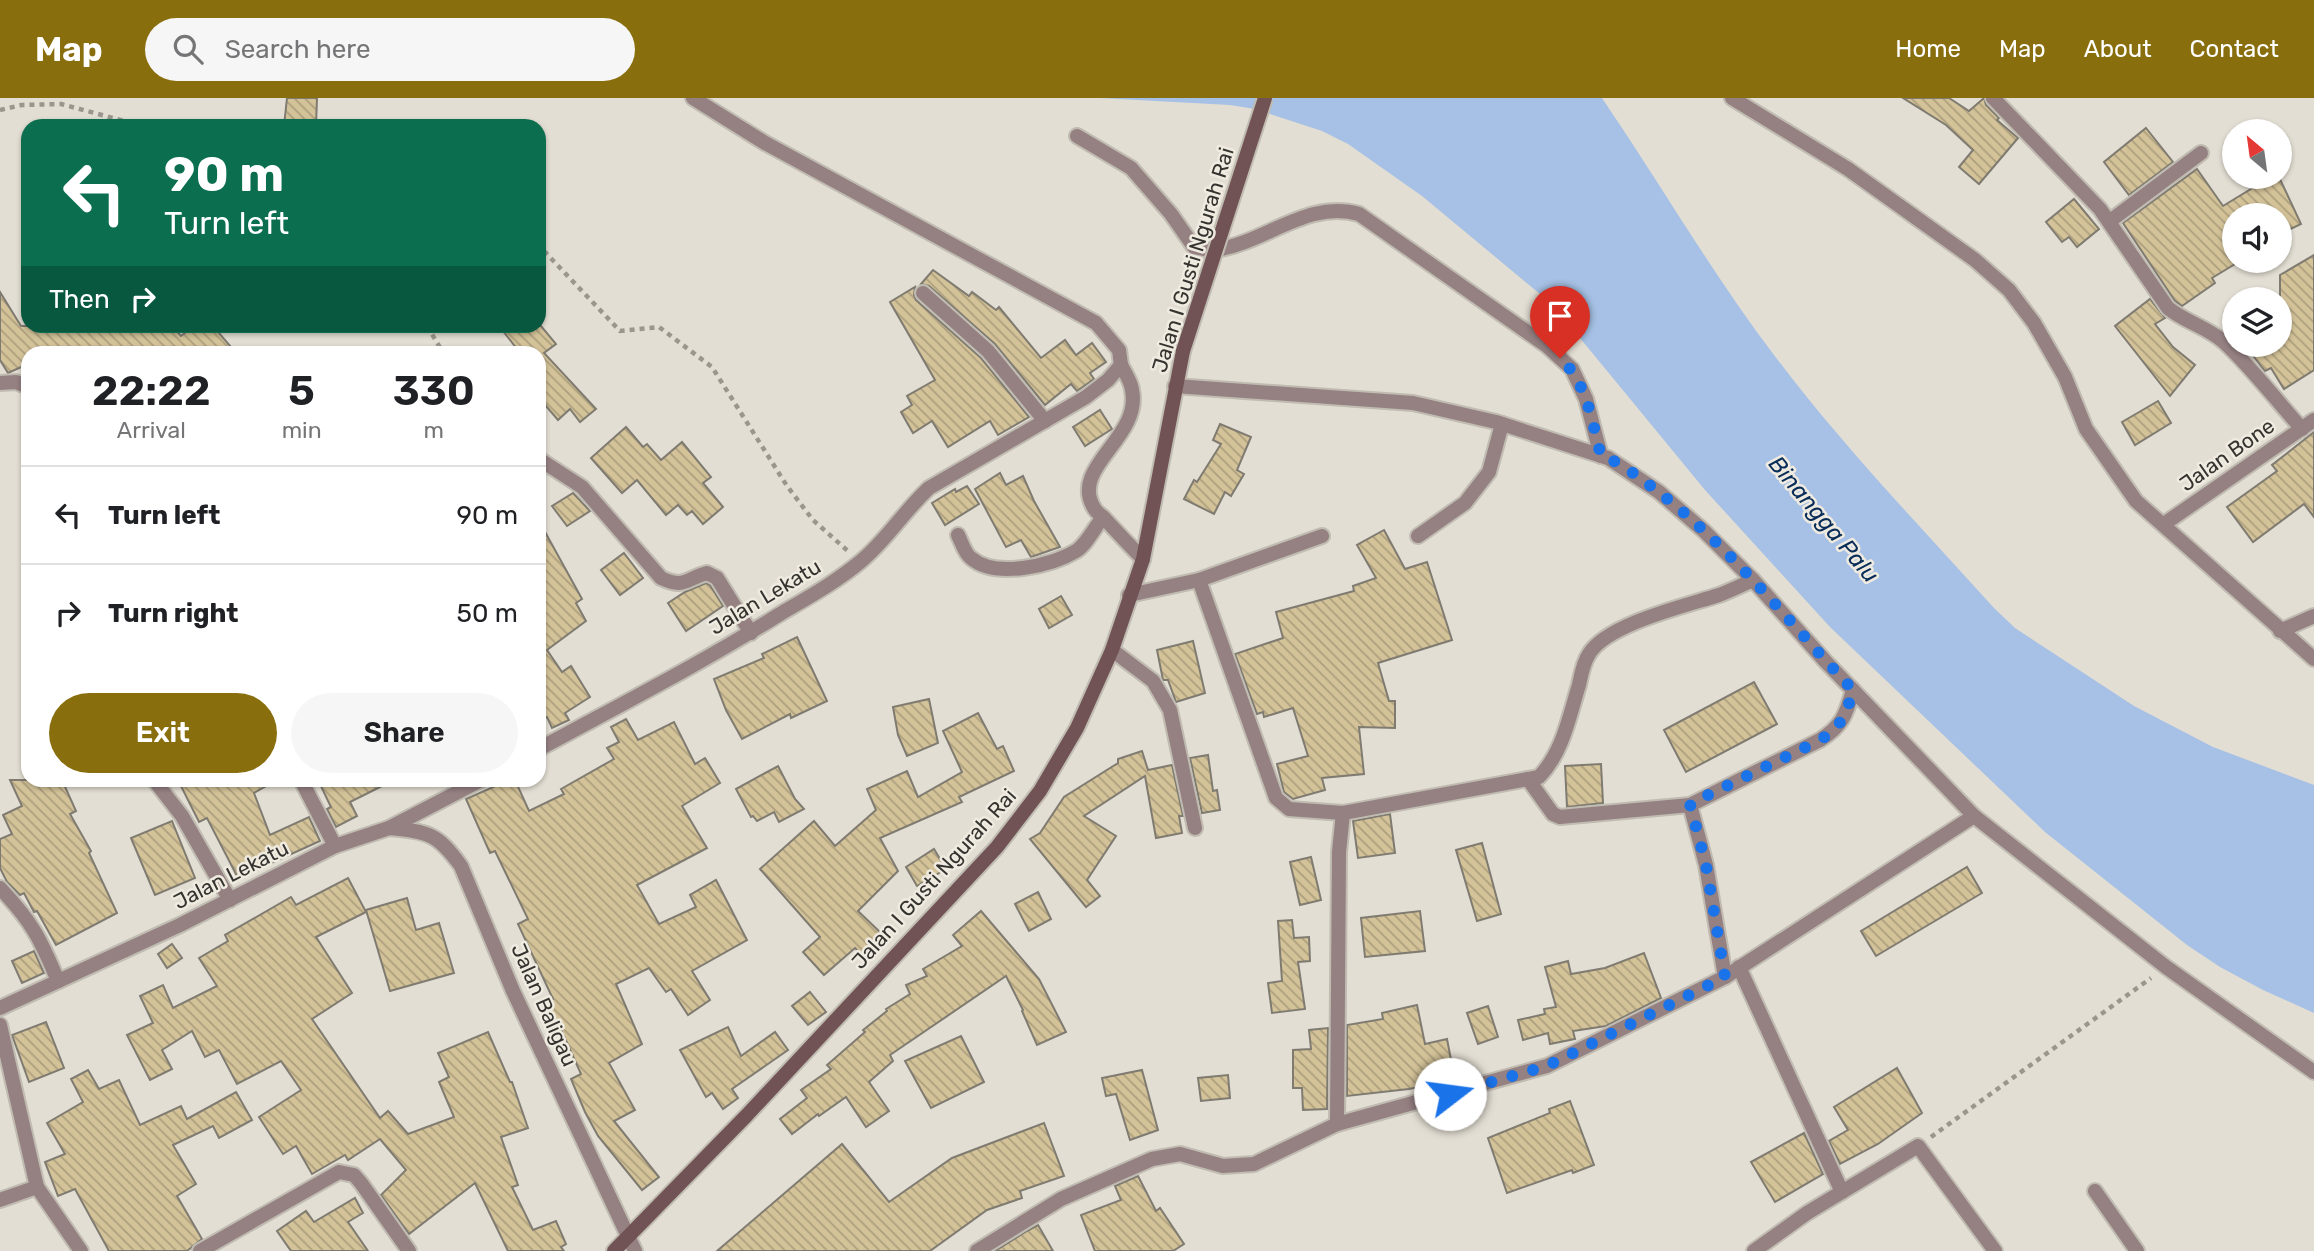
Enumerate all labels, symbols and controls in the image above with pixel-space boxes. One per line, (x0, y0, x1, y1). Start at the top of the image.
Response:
search box (145, 18, 635, 81)
text: Map (35, 30, 103, 69)
icon: search (169, 30, 207, 68)
text: Search here (225, 34, 370, 65)
text: Home (1895, 35, 1961, 63)
text: Map (1999, 35, 2046, 63)
text: About (2084, 35, 2152, 63)
text: Contact (2190, 35, 2279, 63)
north arrow (2222, 119, 2292, 189)
map controls (2222, 119, 2292, 357)
street label: Jalan I Gusti Ngurah Rai (1146, 144, 1239, 375)
text: 90 m (164, 145, 284, 203)
icon: left (49, 147, 140, 238)
button: sound (2222, 203, 2292, 273)
text: Turn left (164, 204, 289, 242)
icon: right (124, 280, 162, 318)
text: Then (49, 284, 110, 315)
pin (1530, 286, 1590, 358)
button: layers (2222, 287, 2292, 357)
icon: arrive (1541, 297, 1579, 335)
text: 22:22 (92, 366, 211, 416)
text: 5 (288, 366, 315, 416)
text: 330 (393, 366, 475, 416)
street label: Jalan Bone (2175, 413, 2279, 496)
text: Arrival (117, 416, 186, 444)
text: min (282, 416, 322, 444)
text: m (424, 416, 444, 444)
water label: Binangga Palu (1763, 450, 1885, 588)
icon: left (49, 496, 87, 534)
text: Turn left (108, 500, 220, 531)
text: 90 m (457, 500, 518, 531)
street label: Jalan Lekatu (704, 553, 825, 640)
icon: right (49, 594, 87, 632)
text: Turn right (108, 598, 238, 629)
text: 50 m (457, 598, 518, 629)
button: Exit (49, 693, 277, 773)
button: Share (291, 693, 518, 773)
street label: Jalan I Gusti Ngurah Rai (846, 783, 1021, 974)
street label: Jalan Lekatu (169, 835, 292, 914)
street label: Jalan Baligau (506, 939, 583, 1070)
position arrow (1413, 1057, 1487, 1131)

